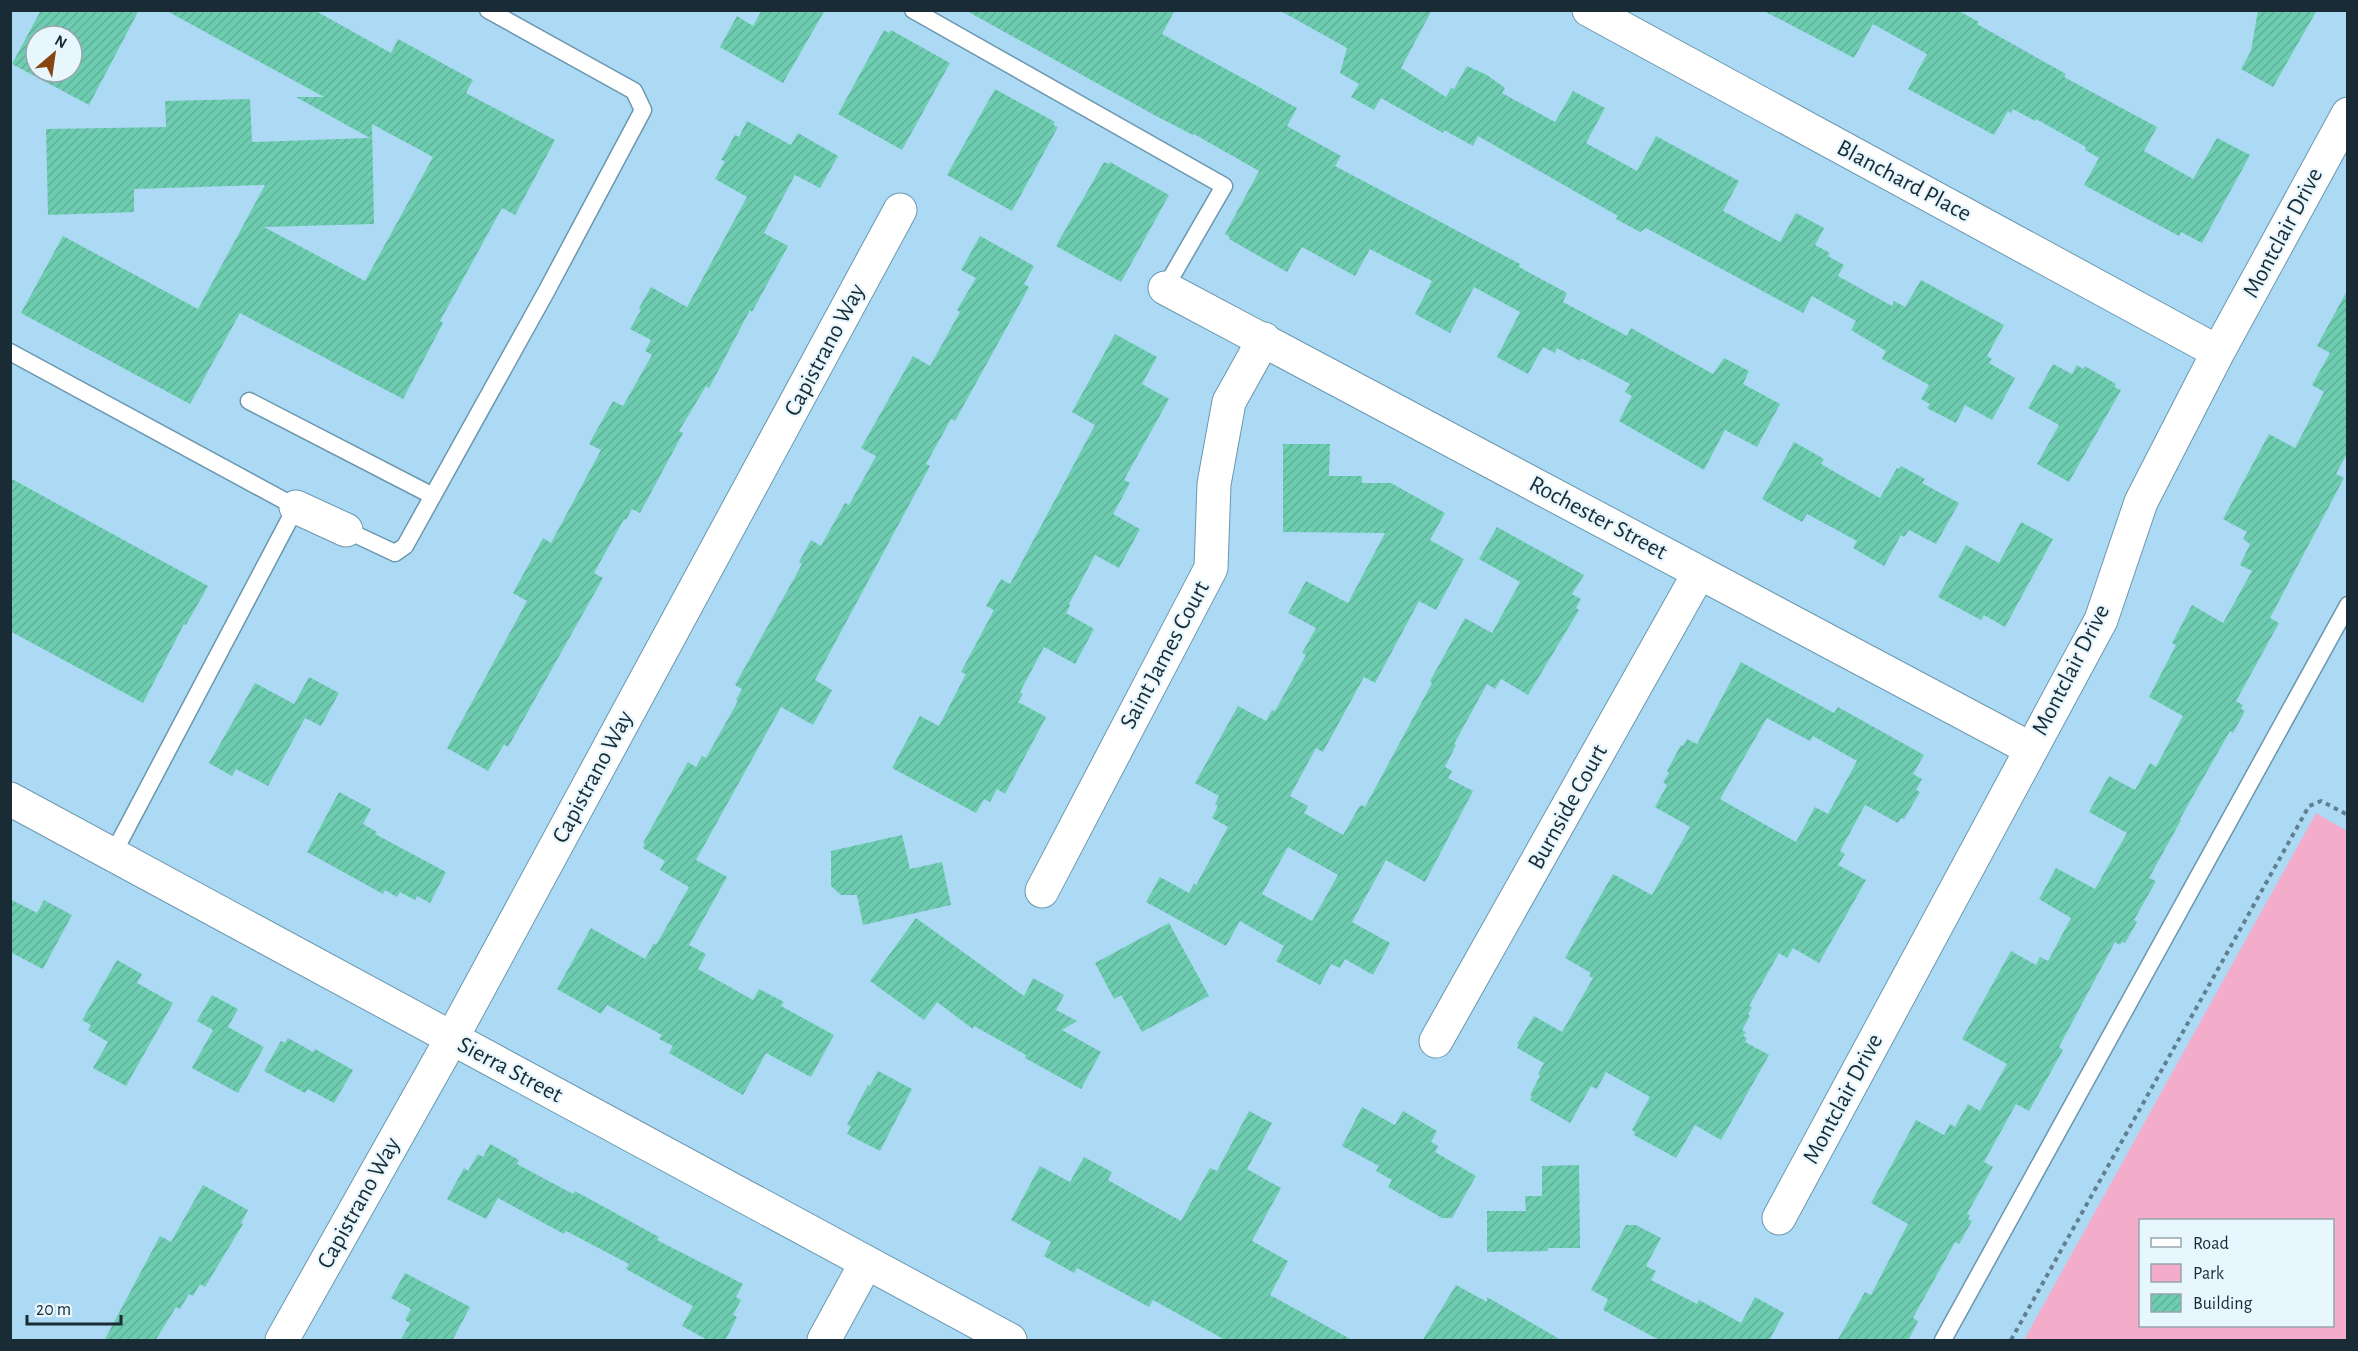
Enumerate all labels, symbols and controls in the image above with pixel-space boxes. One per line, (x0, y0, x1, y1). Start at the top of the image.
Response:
north arrow (24, 24, 84, 84)
text: N (52, 32, 70, 51)
street label: Blanchard Place (1833, 136, 1975, 226)
street label: Montclair Drive (2239, 164, 2327, 302)
street label: Capistrano Way (780, 280, 870, 420)
street label: Rochester Street (1525, 472, 1671, 565)
street label: Saint James Court (1116, 577, 1214, 733)
street label: Montclair Drive (2028, 601, 2114, 739)
street label: Capistrano Way (548, 707, 638, 847)
street label: Burnside Court (1524, 740, 1612, 873)
street label: Montclair Drive (1799, 1030, 1887, 1168)
street label: Sierra Street (454, 1032, 567, 1108)
street label: Capistrano Way (313, 1133, 405, 1273)
legend (2139, 1219, 2334, 1327)
text: Road (2193, 1235, 2229, 1253)
text: Park (2193, 1265, 2225, 1283)
scale bar (27, 1288, 122, 1326)
text: Building (2193, 1295, 2253, 1313)
text: 20 m (36, 1301, 71, 1319)

